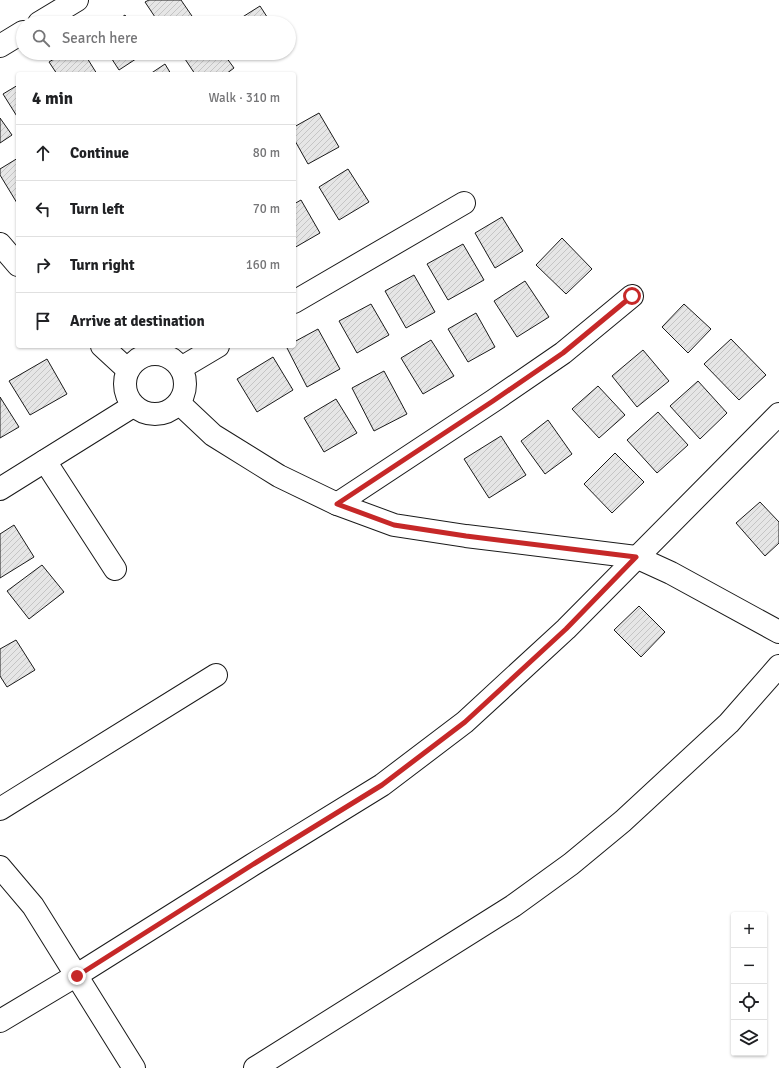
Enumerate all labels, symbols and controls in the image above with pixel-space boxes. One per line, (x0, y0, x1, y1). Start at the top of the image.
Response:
search box (16, 16, 296, 60)
icon: search (30, 27, 52, 49)
text: Search here (62, 29, 138, 47)
text: 4 min (32, 88, 73, 109)
text: Walk · 310 m (209, 90, 280, 106)
icon: ahead (32, 142, 54, 164)
text: Continue (70, 144, 129, 162)
text: 80 m (253, 145, 280, 161)
icon: left (32, 198, 54, 220)
text: Turn left (70, 200, 124, 218)
text: 70 m (253, 201, 280, 217)
icon: right (32, 254, 54, 276)
text: Turn right (70, 256, 135, 274)
text: 160 m (246, 257, 280, 273)
route start (623, 287, 641, 305)
icon: arrive (32, 310, 54, 332)
text: Arrive at destination (70, 312, 205, 330)
map controls (731, 912, 767, 1056)
button: + (731, 912, 767, 948)
button: − (731, 948, 767, 984)
route end (68, 967, 86, 985)
button: locate (731, 984, 767, 1020)
button: layers (731, 1020, 767, 1056)

